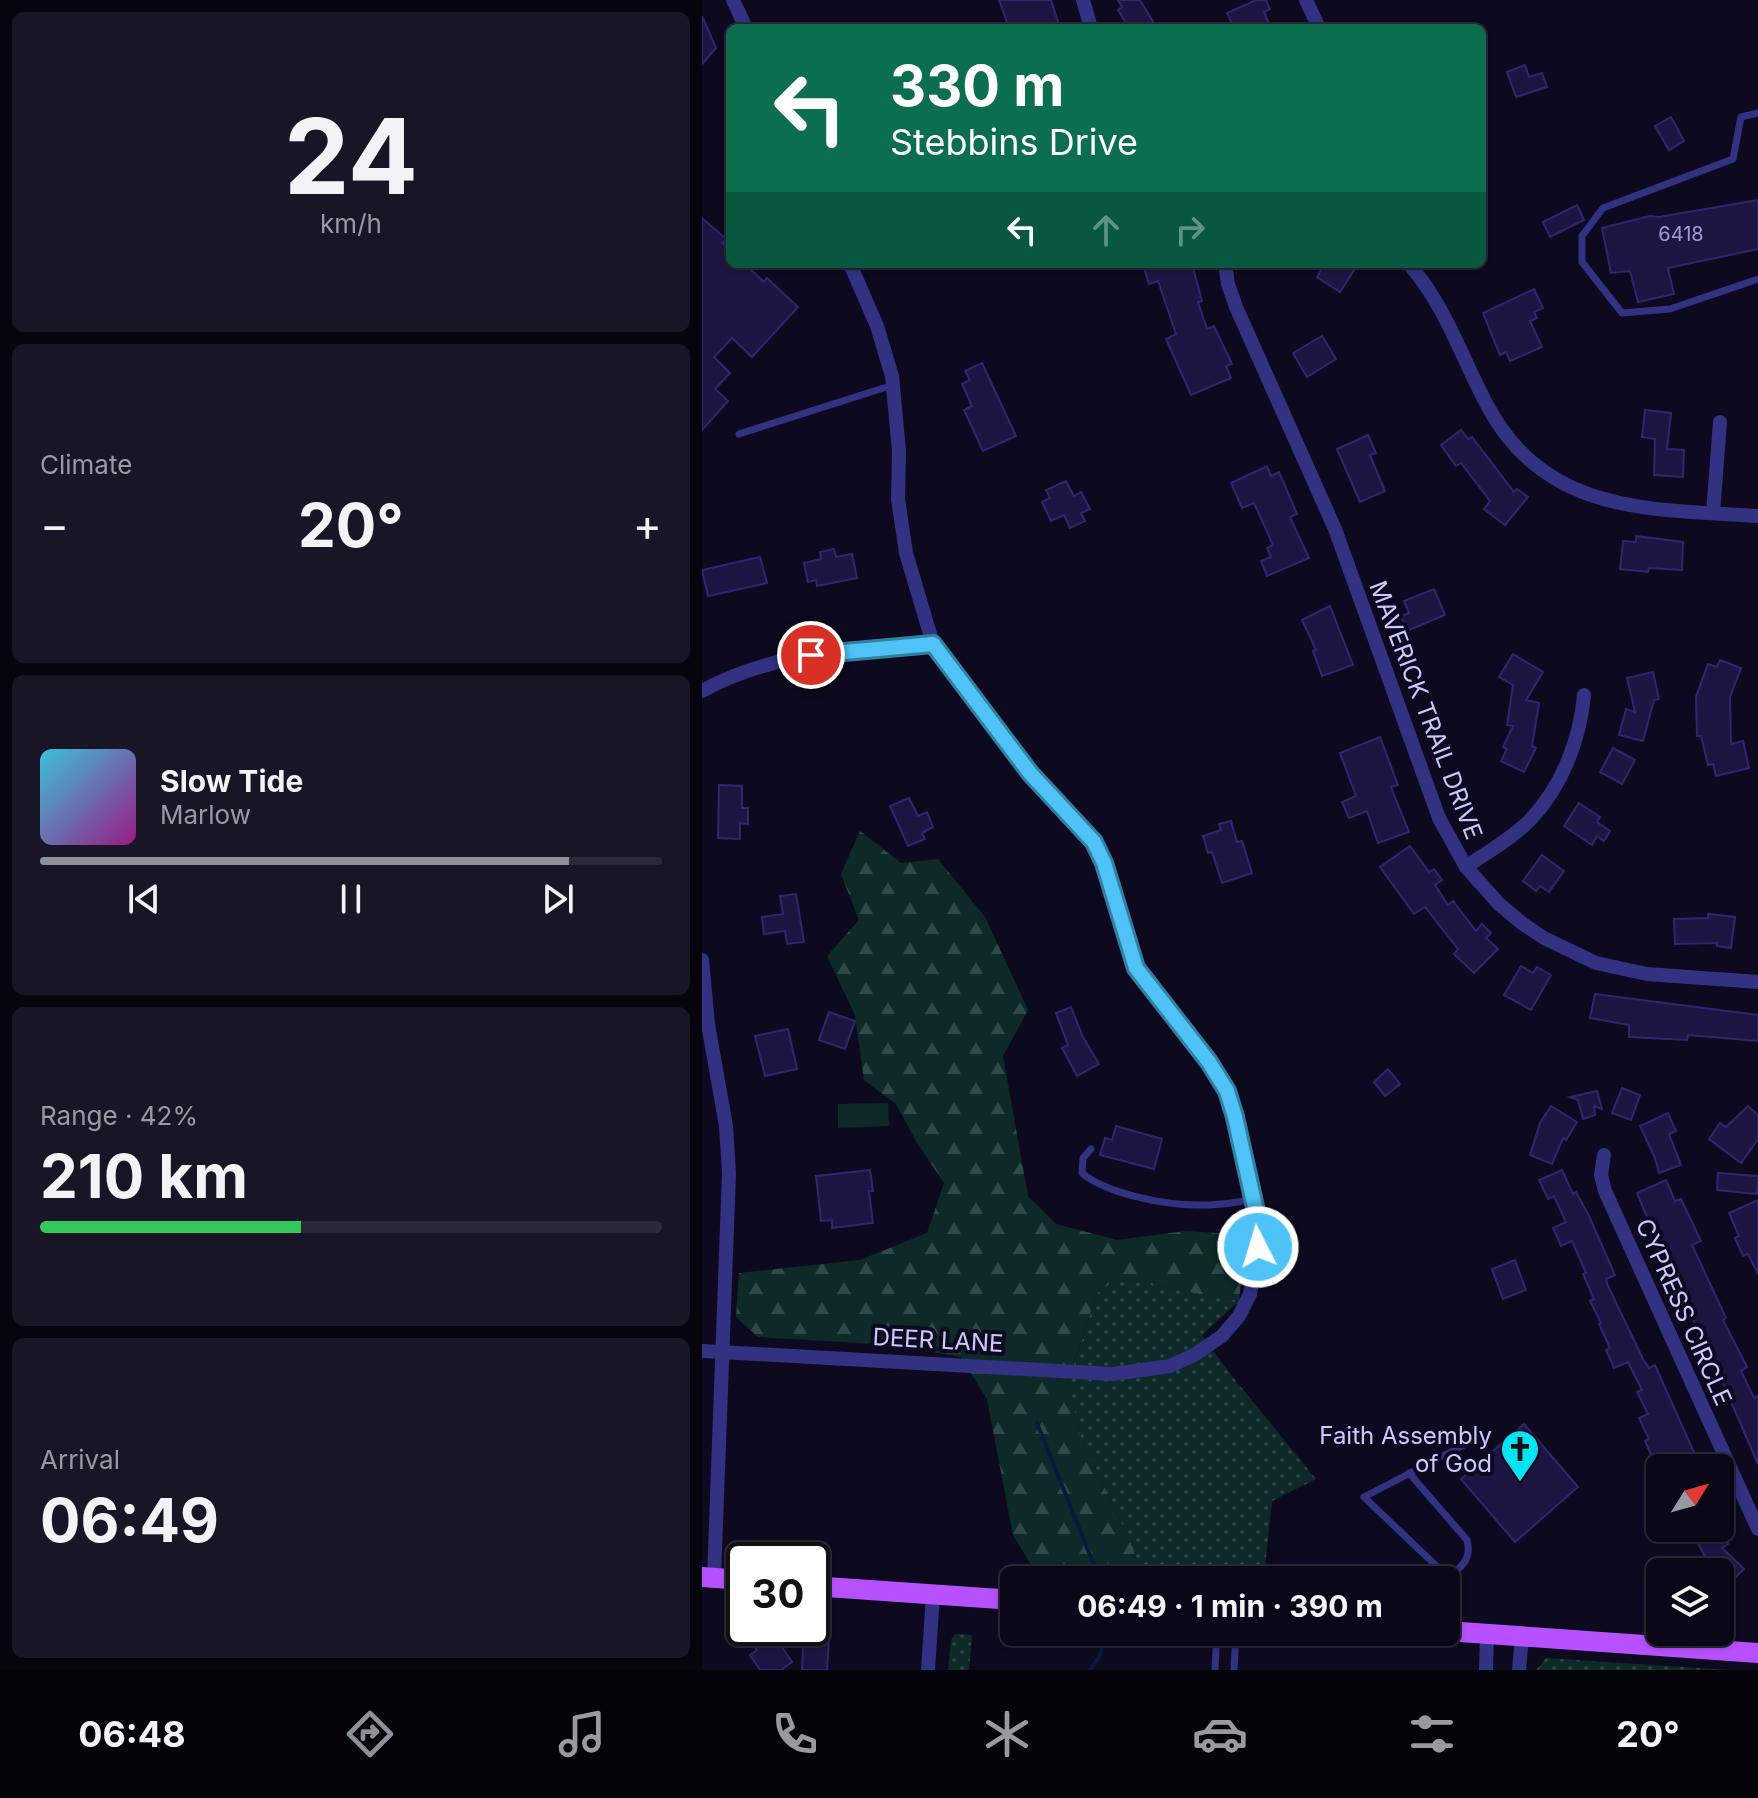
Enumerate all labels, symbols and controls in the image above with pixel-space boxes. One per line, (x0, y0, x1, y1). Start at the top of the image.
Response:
text: 330 m (890, 52, 1064, 120)
icon: left (758, 56, 862, 160)
text: 24 (284, 93, 418, 219)
text: Stebbins Drive (890, 120, 1138, 164)
text: km/h (320, 208, 382, 239)
icon: left (1000, 208, 1044, 252)
icon: ahead (1084, 208, 1128, 252)
icon: right (1168, 208, 1212, 252)
house number: 6418 (1658, 222, 1704, 246)
text: Climate (40, 449, 132, 480)
text: 20° (298, 489, 404, 561)
text: − (40, 498, 69, 552)
text: + (633, 498, 662, 552)
street label: MAVERICK TRAIL DRIVE (1363, 577, 1489, 843)
pin (777, 621, 845, 689)
icon: arrive (789, 633, 833, 677)
text: Slow Tide (160, 763, 303, 799)
text: Marlow (160, 799, 251, 830)
icon: previous (122, 877, 166, 921)
icon: pause (329, 877, 373, 921)
icon: next (536, 877, 580, 921)
text: Range · 42% (40, 1100, 198, 1131)
text: 210 km (40, 1140, 248, 1212)
position arrow (1216, 1205, 1300, 1289)
street label: CYPRESS CIRCLE (1630, 1214, 1738, 1410)
street label: DEER LANE (872, 1322, 1004, 1358)
place label: Faith Assembly of God (1319, 1421, 1492, 1478)
church icon: Faith Assembly of God (1499, 1428, 1541, 1483)
text: Arrival (40, 1444, 120, 1475)
north arrow (1646, 1454, 1734, 1542)
map controls (1646, 1454, 1734, 1646)
text: 06:49 (40, 1484, 219, 1556)
speed limit sign: 30 (726, 1542, 830, 1646)
button: layers (1646, 1558, 1734, 1646)
text: 06:49 · 1 min · 390 m (1077, 1588, 1383, 1624)
icon: directions (342, 1706, 398, 1762)
icon: music (554, 1706, 610, 1762)
icon: phone (767, 1706, 823, 1762)
icon: climate (979, 1706, 1035, 1762)
icon: car (1192, 1706, 1248, 1762)
icon: filters (1404, 1706, 1460, 1762)
text: 06:48 (78, 1712, 186, 1756)
text: 20° (1616, 1712, 1680, 1756)

